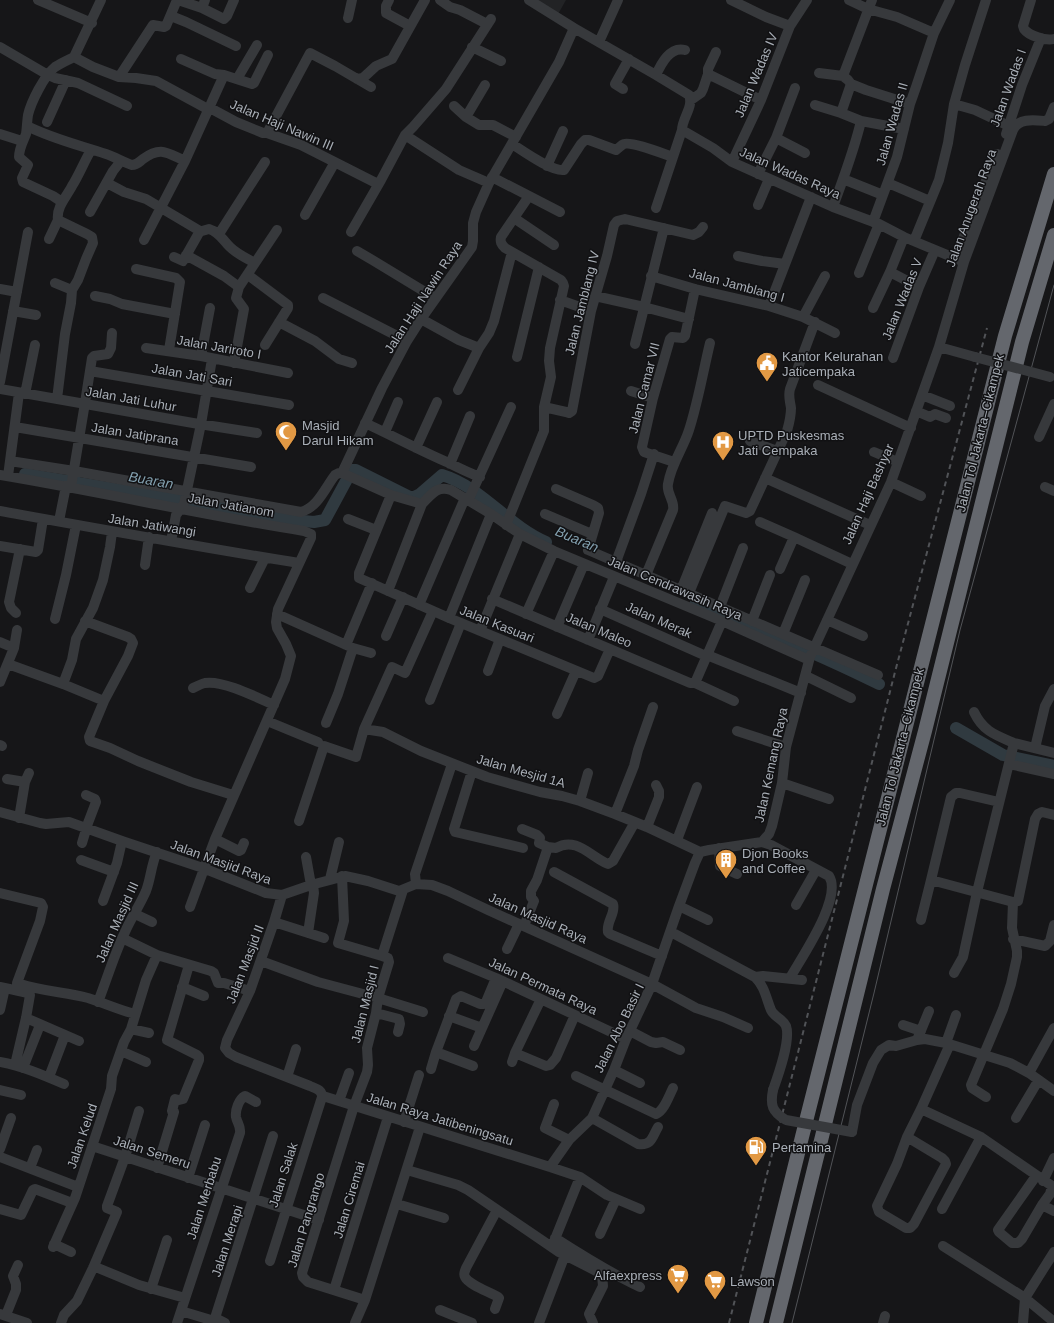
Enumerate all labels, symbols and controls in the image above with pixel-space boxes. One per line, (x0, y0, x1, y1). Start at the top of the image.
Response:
street label: Jalan Wadas IV (731, 30, 781, 120)
street label: Jalan Wadas I (987, 47, 1029, 129)
street label: Jalan Wadas II (873, 81, 911, 167)
street label: Jalan Haji Nawin III (228, 96, 336, 154)
street label: Jalan Wadas Raya (737, 144, 843, 202)
street label: Jalan Anugerah Raya (943, 146, 1000, 269)
street label: Jalan Haji Nawin Raya (381, 237, 465, 356)
street label: Jalan Jamblang IV (562, 249, 602, 357)
street label: Jalan Wadas V (879, 256, 925, 342)
street label: Jalan Jamblang I (688, 265, 786, 305)
street label: Jalan Jariroto I (176, 332, 262, 362)
street label: Jalan Camar VII (625, 341, 663, 435)
place label: Kantor Kelurahan Jaticempaka (782, 349, 883, 379)
public building icon: Kantor Kelurahan Jaticempaka (754, 350, 780, 383)
street label: Jalan Tol Jakarta–Cikampek (953, 352, 1007, 514)
street label: Jalan Jati Sari (150, 361, 234, 389)
street label: Jalan Jati Luhur (85, 384, 178, 414)
place label: Masjid Darul Hikam (302, 418, 374, 448)
mosque icon: Masjid Darul Hikam (273, 419, 299, 452)
street label: Jalan Jatiprana (90, 420, 180, 448)
place label: UPTD Puskesmas Jati Cempaka (738, 428, 845, 458)
hospital icon: UPTD Puskesmas Jati Cempaka (710, 429, 736, 462)
street label: Jalan Haji Bashyar (839, 441, 897, 547)
water label: Buaran (127, 468, 175, 492)
street label: Jalan Jatianom (187, 490, 275, 520)
street label: Jalan Jatiwangi (107, 511, 197, 539)
water label: Buaran (553, 523, 601, 555)
street label: Jalan Cendrawasih Raya (606, 553, 745, 623)
street label: Jalan Merak (624, 599, 695, 641)
street label: Jalan Kasuari (458, 602, 536, 646)
street label: Jalan Maleo (564, 609, 634, 651)
street label: Jalan Tol Jakarta–Cikampek (873, 666, 927, 828)
street label: Jalan Kemang Raya (751, 705, 791, 824)
street label: Jalan Mesjid 1A (475, 751, 567, 791)
street label: Jalan Masjid Raya (169, 837, 274, 887)
place label: Djon Books and Coffee (742, 846, 809, 876)
building icon: Djon Books and Coffee (713, 847, 739, 880)
street label: Jalan Masjid III (93, 879, 141, 965)
street label: Jalan Masjid Raya (486, 890, 590, 947)
street label: Jalan Masjid II (223, 923, 267, 1005)
street label: Jalan Permata Raya (486, 954, 600, 1018)
street label: Jalan Masjid I (348, 964, 382, 1044)
street label: Jalan Abo Basir I (591, 981, 647, 1075)
street label: Jalan Raya Jatibeningsatu (365, 1090, 515, 1148)
street label: Jalan Kelud (64, 1101, 100, 1171)
street label: Jalan Semeru (112, 1132, 192, 1172)
fuel station icon: Pertamina (743, 1134, 769, 1167)
street label: Jalan Salak (265, 1140, 301, 1209)
place label: Pertamina (772, 1140, 832, 1155)
street label: Jalan Merbabu (184, 1155, 224, 1241)
street label: Jalan Ciremai (330, 1160, 368, 1240)
street label: Jalan Pangrango (284, 1171, 328, 1269)
street label: Jalan Merapi (208, 1203, 246, 1279)
supermarket icon: Alfaexpress (665, 1262, 691, 1295)
place label: Alfaexpress (594, 1268, 662, 1283)
supermarket icon: Lawson (702, 1268, 728, 1301)
place label: Lawson (730, 1274, 775, 1289)

